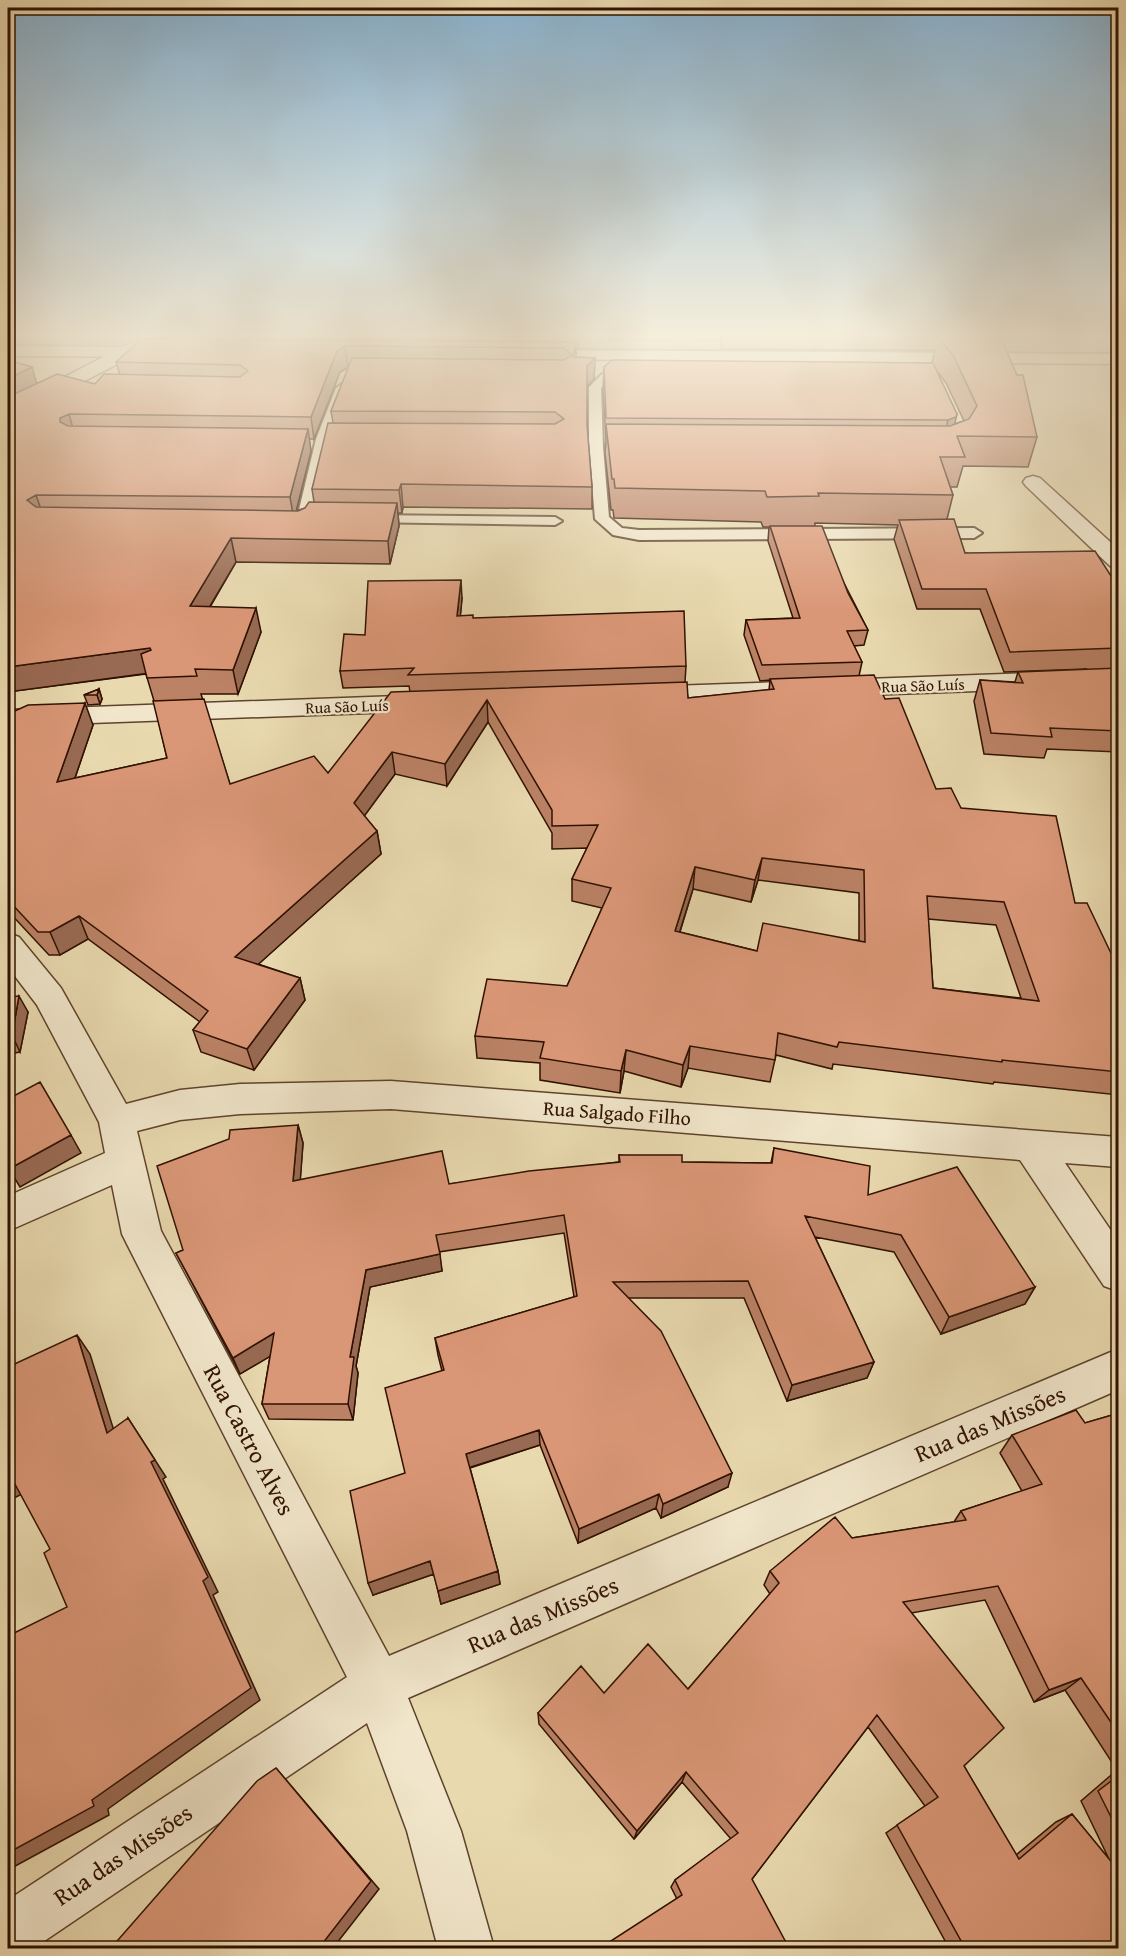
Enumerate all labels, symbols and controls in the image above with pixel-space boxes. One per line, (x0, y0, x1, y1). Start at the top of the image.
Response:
street label: Rua São Luís (881, 672, 965, 698)
street label: Rua São Luís (305, 693, 389, 719)
street label: Rua Salgado Filho (542, 1093, 692, 1132)
street label: Rua Castro Alves (195, 1358, 304, 1521)
street label: Rua das Missões (909, 1376, 1071, 1471)
street label: Rua das Missões (462, 1567, 624, 1662)
street label: Rua das Missões (46, 1795, 199, 1914)

